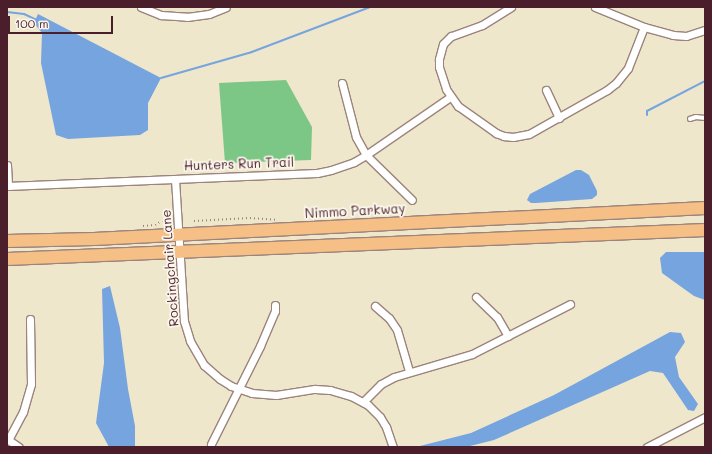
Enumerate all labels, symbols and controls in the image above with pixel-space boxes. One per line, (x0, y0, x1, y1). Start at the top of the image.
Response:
scale bar (10, 8, 115, 34)
text: 100 m (15, 15, 49, 31)
street label: Hunters Run Trail (184, 154, 294, 174)
street label: Nimmo Parkway (304, 201, 406, 221)
street label: Rockingchair Lane (158, 209, 182, 327)

